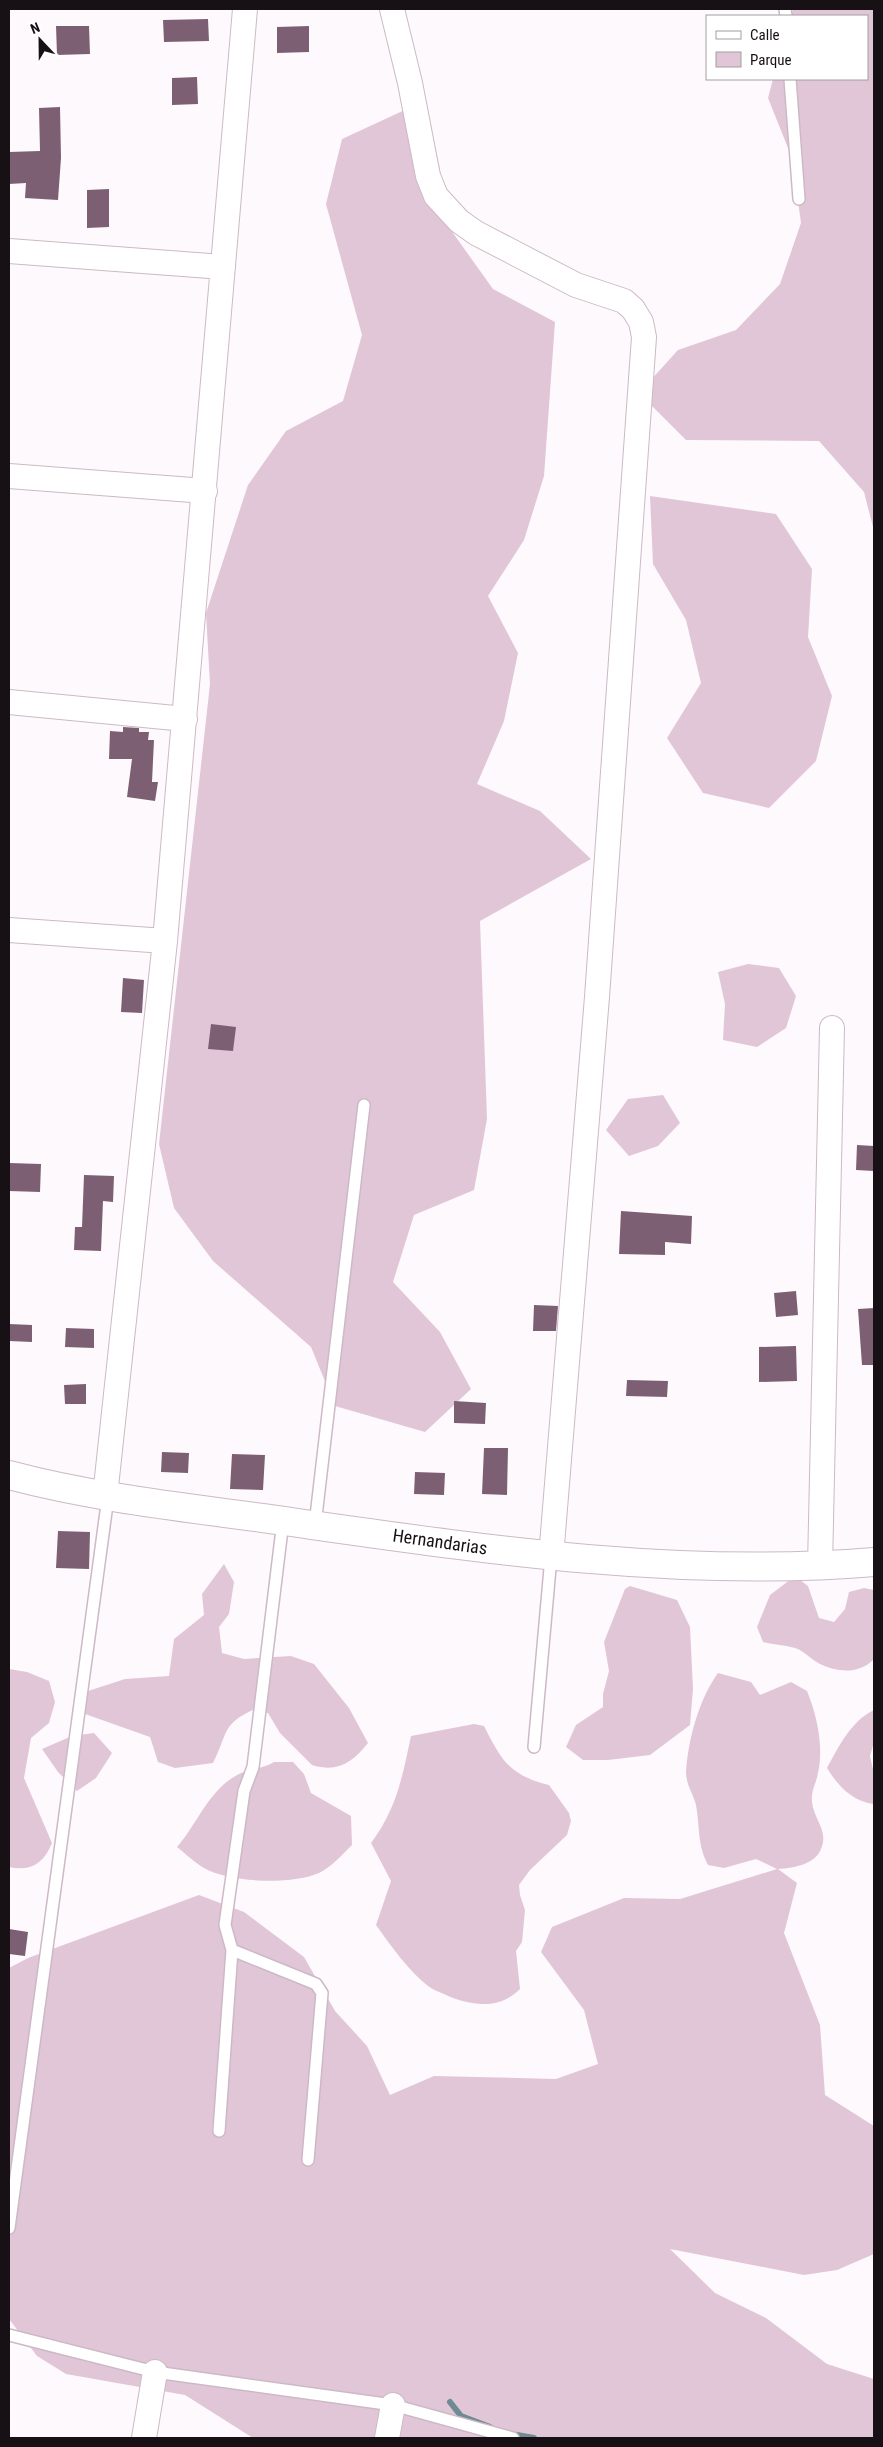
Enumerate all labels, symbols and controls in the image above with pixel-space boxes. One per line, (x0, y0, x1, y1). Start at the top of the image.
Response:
north arrow (15, 15, 65, 65)
legend (706, 15, 868, 80)
text: N (28, 19, 42, 37)
text: Calle (750, 26, 780, 44)
text: Parque (750, 51, 792, 69)
street label: Hernandarias (391, 1524, 489, 1559)

